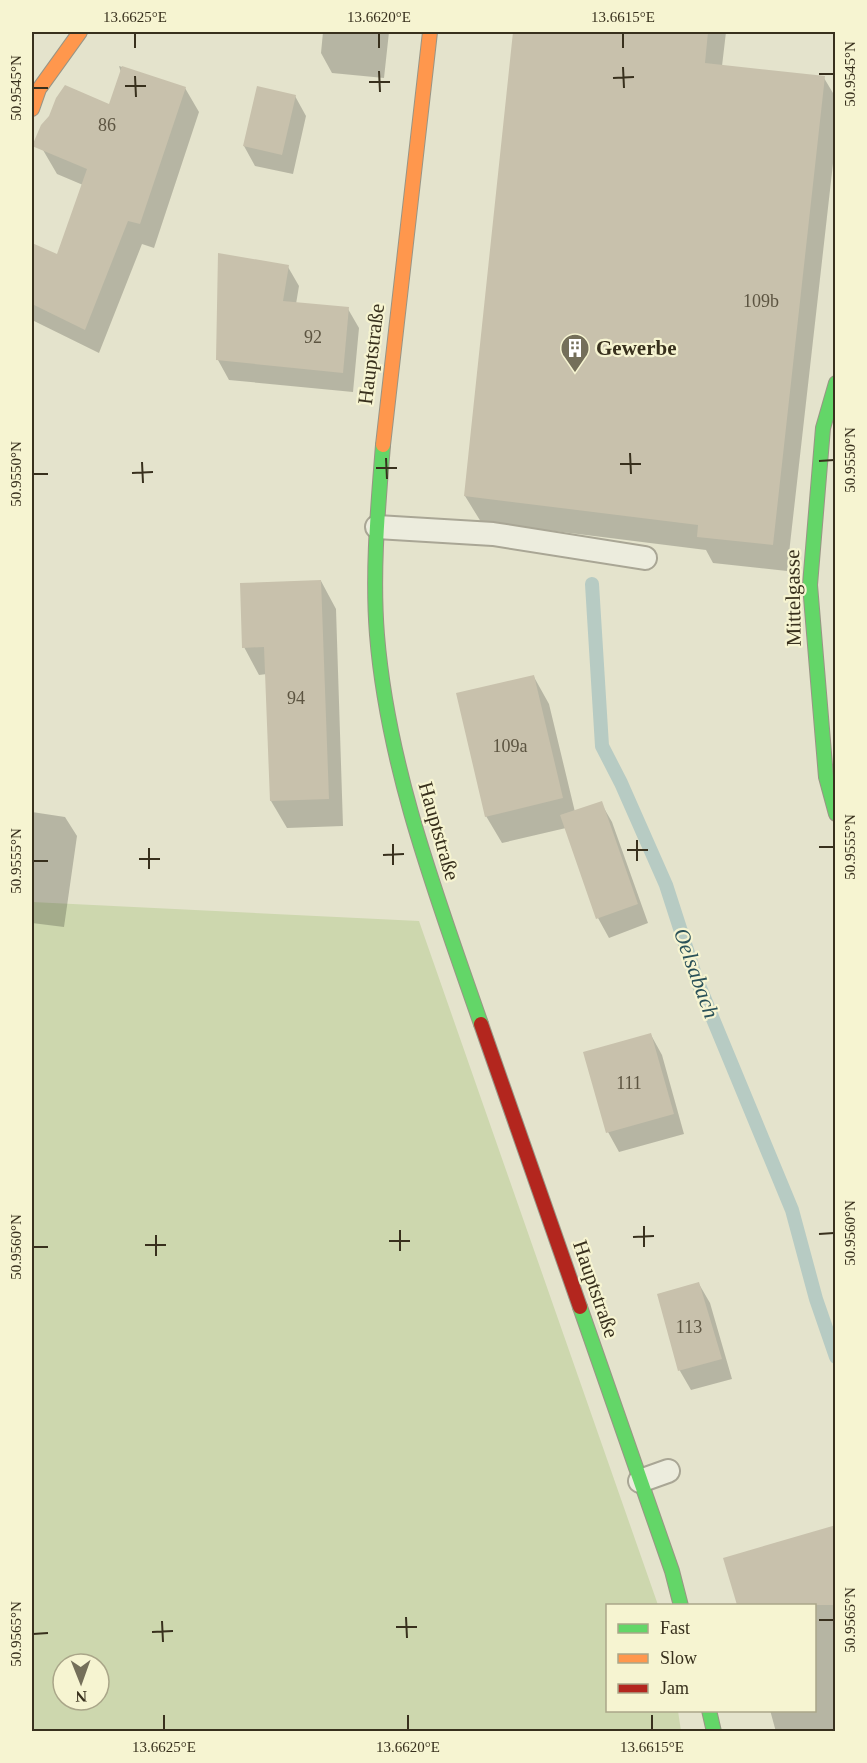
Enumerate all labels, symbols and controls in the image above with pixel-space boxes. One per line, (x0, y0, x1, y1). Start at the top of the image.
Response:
text: 13.6625°E (103, 9, 167, 25)
text: 13.6620°E (347, 9, 411, 25)
text: 13.6615°E (591, 9, 655, 25)
text: 50.9545°N (842, 41, 858, 107)
text: 50.9545°N (8, 55, 24, 121)
house number: 86 (98, 115, 116, 135)
house number: 109b (743, 291, 779, 311)
street label: Hauptstraße (353, 302, 389, 406)
house number: 92 (304, 327, 322, 347)
building icon: Gewerbe (559, 332, 591, 374)
place label: Gewerbe (596, 336, 676, 360)
text: 50.9550°N (842, 427, 858, 493)
text: 50.9550°N (8, 441, 24, 507)
street label: Mittelgasse (780, 549, 806, 647)
house number: 94 (287, 688, 305, 708)
house number: 109a (493, 736, 528, 756)
street label: Hauptstraße (413, 779, 465, 883)
text: 50.9555°N (842, 814, 858, 880)
text: 50.9555°N (8, 828, 24, 894)
water label: Oelsabach (669, 925, 724, 1022)
house number: 111 (616, 1073, 642, 1093)
text: 50.9560°N (842, 1200, 858, 1266)
text: 50.9560°N (8, 1214, 24, 1280)
street label: Hauptstraße (568, 1237, 624, 1341)
house number: 113 (676, 1317, 702, 1337)
text: 50.9565°N (842, 1587, 858, 1653)
text: 50.9565°N (8, 1601, 24, 1667)
legend (606, 1604, 816, 1712)
text: Fast (660, 1618, 690, 1638)
text: Slow (660, 1648, 697, 1668)
north arrow (51, 1652, 111, 1712)
text: Jam (660, 1678, 689, 1698)
text: N (75, 1688, 87, 1705)
text: 13.6625°E (132, 1739, 196, 1755)
text: 13.6620°E (376, 1739, 440, 1755)
text: 13.6615°E (620, 1739, 684, 1755)

